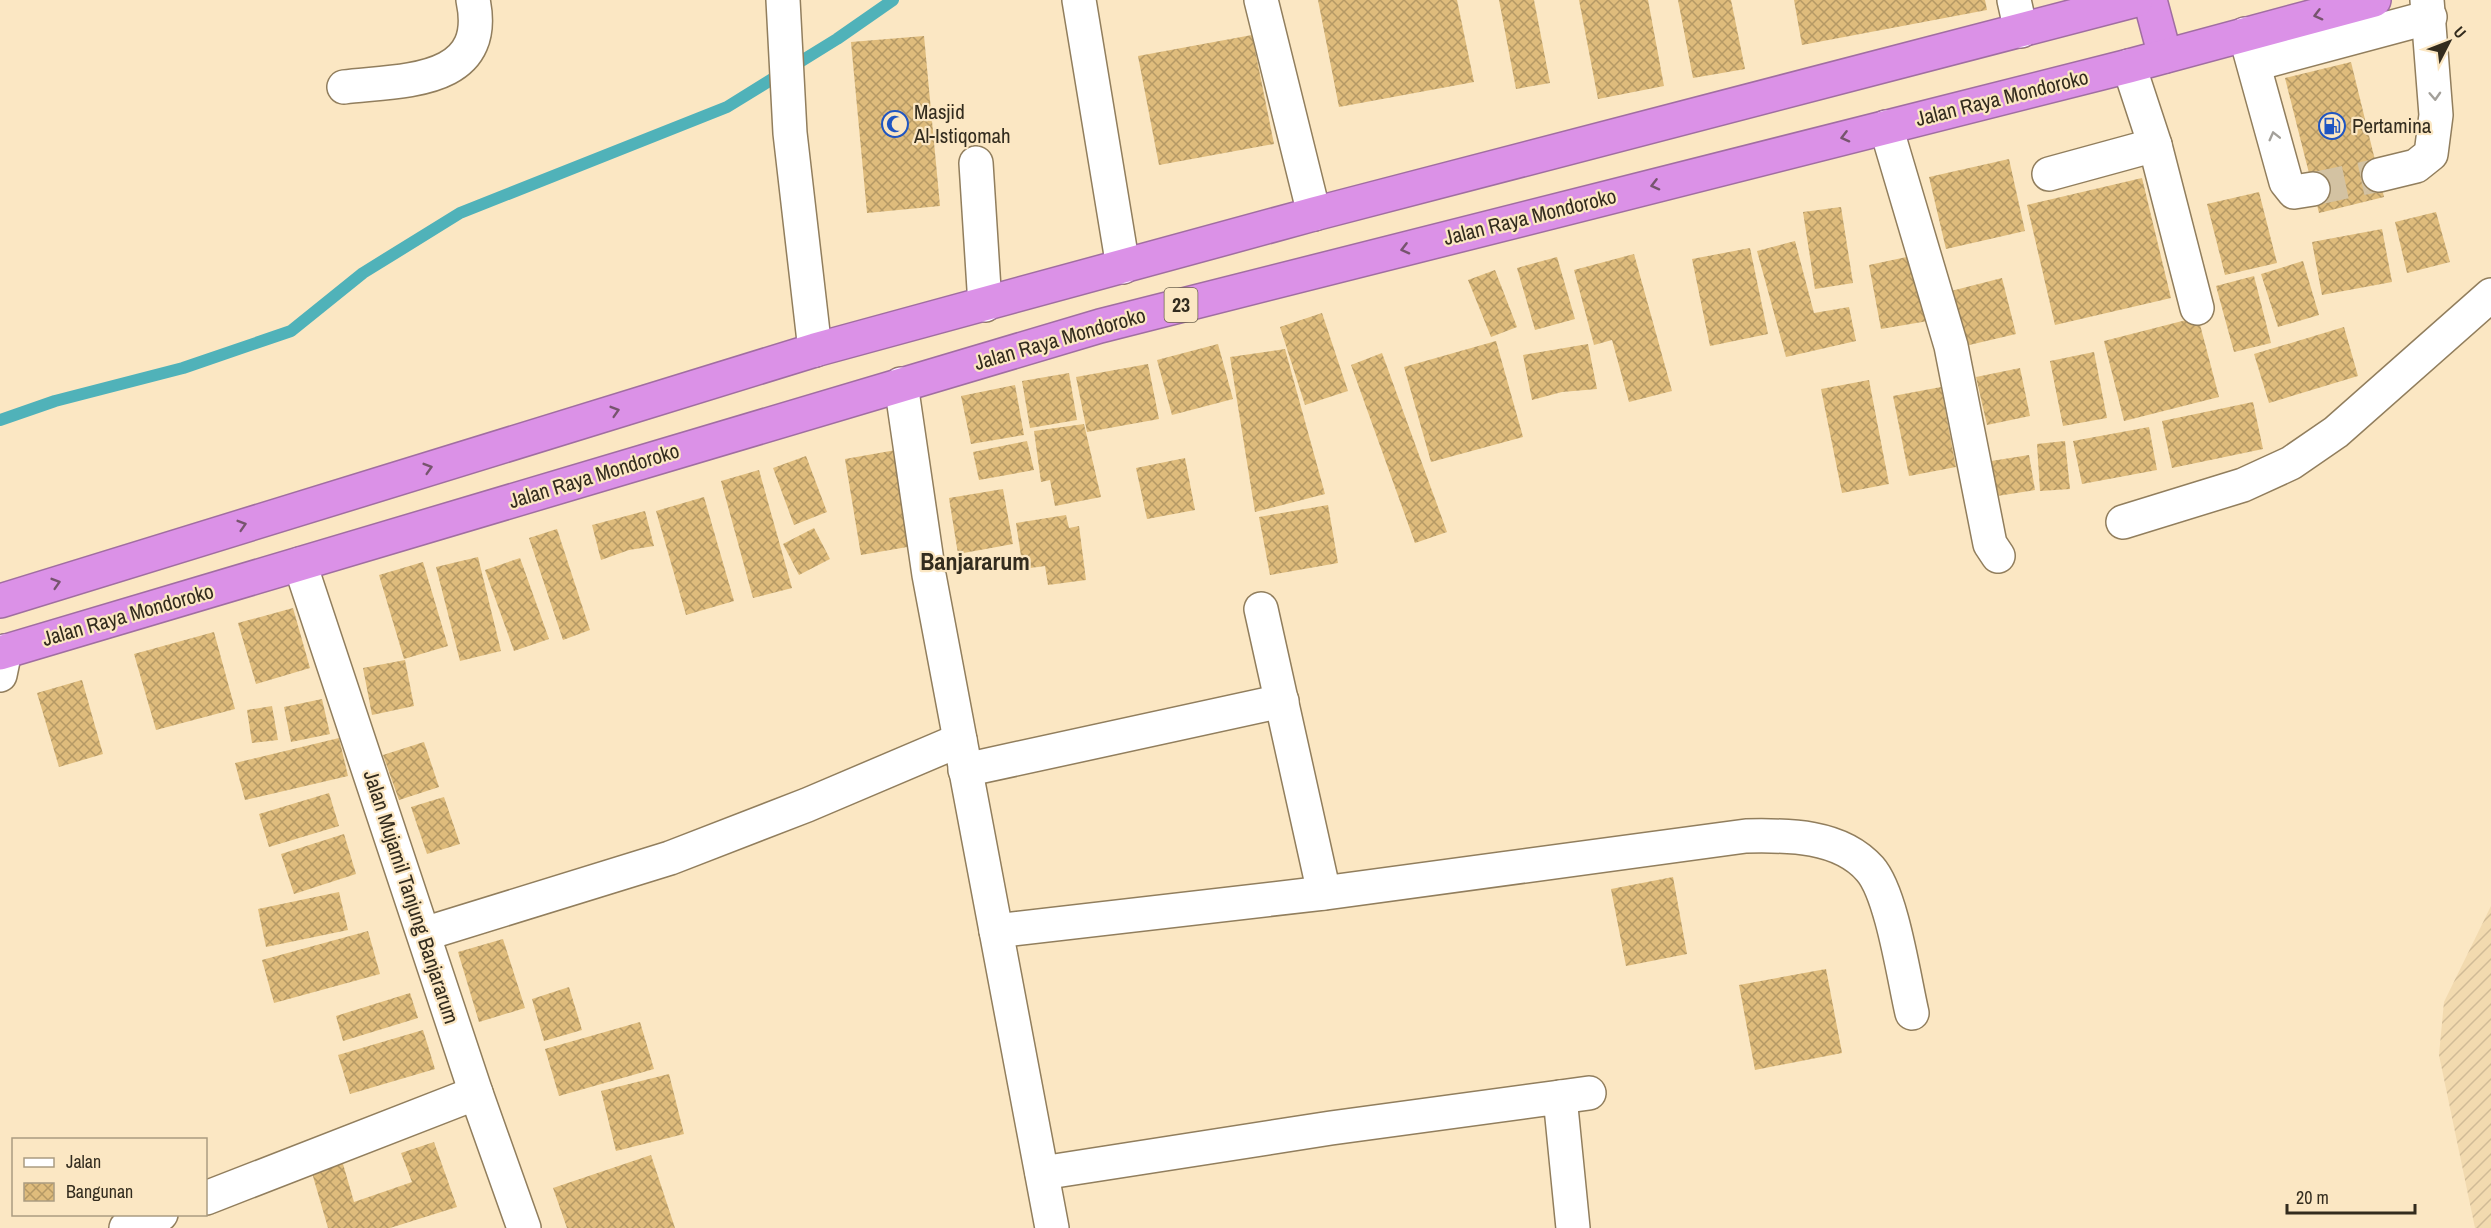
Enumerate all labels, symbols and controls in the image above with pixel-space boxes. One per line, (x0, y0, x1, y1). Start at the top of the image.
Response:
one-way arrow (2313, 8, 2324, 20)
north arrow (2419, 12, 2479, 72)
text: U (2449, 21, 2471, 43)
street label: Jalan Raya Mondoroko (1912, 62, 2091, 133)
one-way arrow (2428, 92, 2441, 101)
place label: Masjid Al-Istiqomah (913, 97, 1011, 150)
mosque icon: Masjid Al-Istiqomah (880, 109, 910, 139)
fuel station icon: Pertamina (2317, 111, 2347, 141)
place label: Pertamina (2352, 111, 2432, 140)
one-way arrow (1840, 130, 1850, 143)
one-way arrow (2268, 131, 2281, 141)
one-way arrow (1651, 178, 1661, 191)
street label: Jalan Raya Mondoroko (1440, 181, 1619, 252)
one-way arrow (1401, 241, 1411, 254)
road number: 23 (1164, 288, 1198, 322)
street label: Jalan Raya Mondoroko (971, 300, 1149, 377)
one-way arrow (609, 406, 620, 418)
street label: Jalan Raya Mondoroko (505, 436, 683, 515)
one-way arrow (422, 462, 433, 475)
one-way arrow (236, 520, 247, 532)
district label: Banjararum (920, 545, 1030, 577)
street label: Jalan Raya Mondoroko (39, 576, 217, 653)
one-way arrow (50, 578, 61, 590)
street label: Jalan Mujamil Tanjung Banjararum (357, 766, 466, 1027)
legend (12, 1138, 207, 1216)
text: Jalan (66, 1149, 101, 1174)
scale bar (2287, 1177, 2414, 1215)
text: Bangunan (66, 1179, 133, 1204)
text: 20 m (2296, 1185, 2329, 1210)

